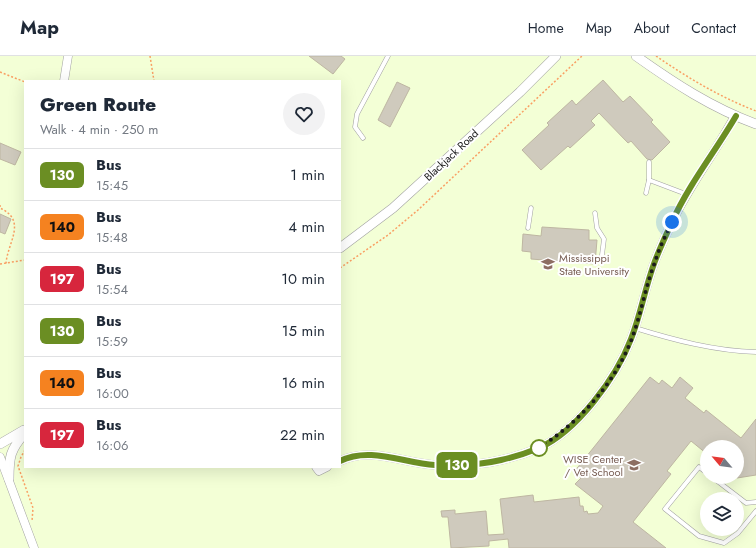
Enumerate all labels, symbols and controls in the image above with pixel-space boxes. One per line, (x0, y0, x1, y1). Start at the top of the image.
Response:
text: Map (20, 14, 59, 41)
text: Home (528, 18, 564, 38)
text: Map (586, 18, 612, 38)
text: About (634, 18, 669, 38)
text: Contact (691, 18, 736, 38)
text: Green Route (40, 91, 156, 118)
button: heart (283, 93, 325, 135)
text: Walk · 4 min · 250 m (40, 120, 158, 139)
street label: Blackjack Road (420, 126, 482, 184)
text: Bus (96, 154, 121, 176)
text: 1 min (290, 164, 325, 186)
text: 130 (49, 165, 75, 185)
text: 15:45 (96, 176, 128, 195)
text: Bus (96, 206, 121, 228)
your location (662, 212, 682, 232)
text: 4 min (288, 216, 325, 238)
text: 140 (49, 217, 75, 237)
text: 15:48 (96, 228, 128, 247)
place label: Mississippi State University (559, 250, 629, 279)
school or university icon: Mississippi State University (540, 256, 556, 272)
text: Bus (96, 258, 121, 280)
text: 10 min (281, 268, 325, 290)
text: 197 (50, 269, 74, 289)
text: 15:54 (96, 280, 128, 299)
text: Bus (96, 310, 121, 332)
text: 15 min (282, 320, 325, 342)
text: 130 (49, 321, 75, 341)
text: 15:59 (96, 332, 128, 351)
text: Bus (96, 362, 121, 384)
text: 16 min (282, 372, 325, 394)
text: 140 (49, 373, 75, 393)
text: 16:00 (96, 384, 129, 403)
text: Bus (96, 414, 121, 436)
text: 22 min (280, 424, 325, 446)
text: 197 (50, 425, 74, 445)
text: 16:06 (96, 436, 129, 455)
unlabelled marker (530, 439, 548, 457)
north arrow (700, 440, 744, 484)
map controls (700, 440, 744, 536)
place label: WISE Center / Vet School (563, 451, 623, 480)
line badge: 130 (434, 452, 480, 478)
text: 130 (444, 455, 470, 475)
school or university icon: WISE Center / Vet School (626, 457, 642, 473)
button: layers (700, 492, 744, 536)

